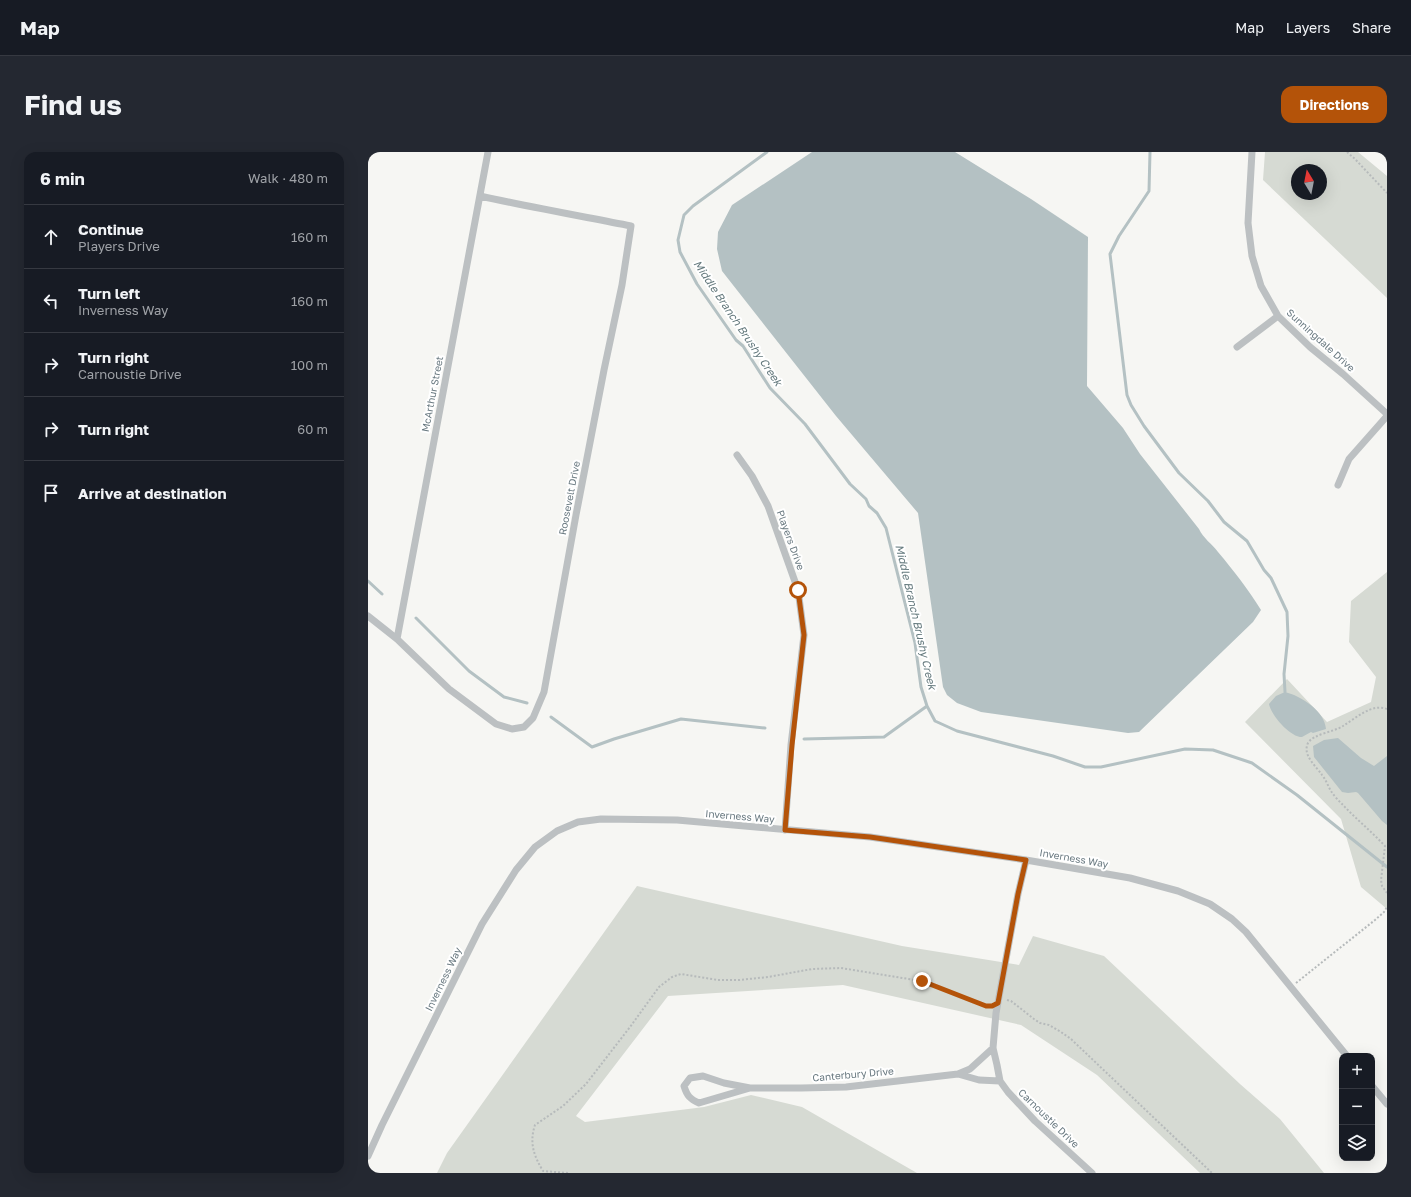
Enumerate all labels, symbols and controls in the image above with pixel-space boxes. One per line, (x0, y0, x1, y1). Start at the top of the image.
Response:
text: Map (20, 16, 60, 39)
text: Map (1235, 19, 1264, 36)
text: Layers (1286, 19, 1330, 36)
text: Share (1352, 19, 1391, 36)
button: Directions (1281, 86, 1387, 123)
text: Find us (24, 88, 122, 121)
north arrow (1291, 164, 1327, 200)
text: 6 min (40, 168, 85, 189)
text: Walk · 480 m (248, 170, 328, 186)
text: Continue (78, 220, 144, 238)
icon: ahead (40, 226, 62, 248)
text: 160 m (291, 229, 328, 245)
text: Players Drive (78, 238, 160, 254)
water label: Middle Branch Brushy Creek (691, 257, 786, 390)
text: Turn left (78, 284, 140, 302)
icon: left (40, 290, 62, 312)
text: 160 m (291, 293, 328, 309)
text: Inverness Way (78, 302, 168, 318)
street label: Sunningdale Drive (1284, 306, 1358, 374)
text: Turn right (78, 348, 149, 366)
icon: right (40, 354, 62, 376)
street label: McArthur Street (419, 355, 445, 433)
text: 100 m (291, 357, 328, 373)
text: Carnoustie Drive (78, 366, 182, 382)
icon: right (40, 418, 62, 440)
text: Turn right (78, 420, 149, 438)
text: 60 m (297, 421, 328, 437)
street label: Roosevelt Drive (556, 460, 582, 536)
icon: arrive (40, 482, 62, 504)
text: Arrive at destination (78, 484, 227, 502)
street label: Players Drive (775, 508, 807, 572)
water label: Middle Branch Brushy Creek (892, 543, 940, 693)
route start (789, 581, 807, 599)
street label: Inverness Way (705, 807, 776, 825)
street label: Inverness Way (1039, 846, 1110, 870)
street label: Inverness Way (422, 945, 464, 1013)
route end (913, 972, 931, 990)
map controls (1339, 1053, 1375, 1161)
button: + (1339, 1053, 1375, 1089)
street label: Canterbury Drive (812, 1064, 894, 1084)
street label: Carnoustie Drive (1016, 1086, 1082, 1150)
button: − (1339, 1089, 1375, 1125)
button: layers (1339, 1125, 1375, 1161)

